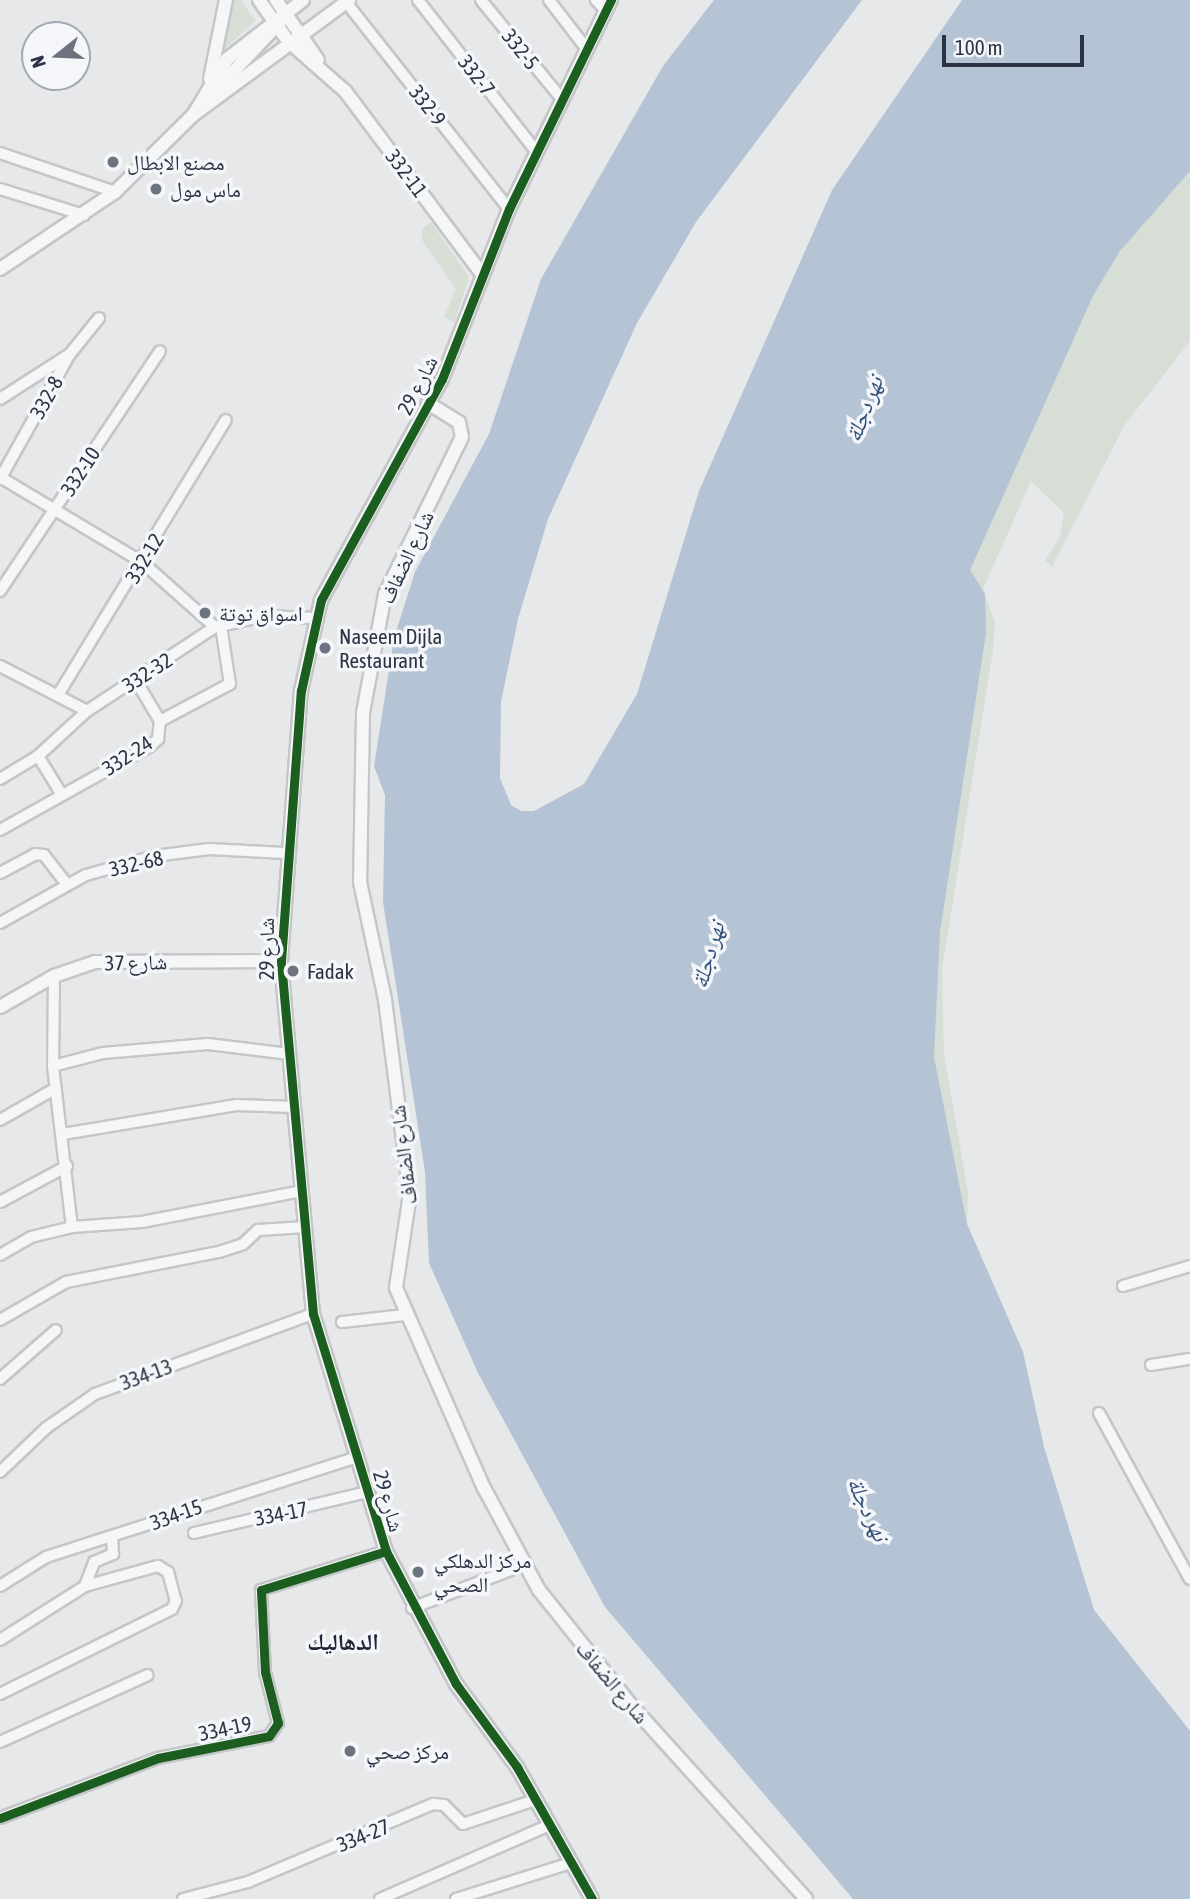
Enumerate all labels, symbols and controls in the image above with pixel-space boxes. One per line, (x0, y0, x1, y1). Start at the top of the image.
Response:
north arrow (21, 21, 91, 91)
scale bar (945, 21, 1087, 65)
street label: 332-5 (497, 24, 545, 74)
text: 100 m (955, 35, 1003, 59)
street label: 332-7 (453, 50, 501, 100)
text: N (26, 53, 50, 71)
street label: 332-9 (404, 80, 452, 130)
street label: 332-11 (381, 144, 433, 202)
place label: مصنع الابطال (127, 149, 225, 175)
marker: مصنع الابطال (105, 154, 121, 170)
place label: ماس مول (170, 176, 241, 202)
marker: ماس مول (148, 181, 164, 197)
street label: شارع 29 (392, 351, 442, 419)
street label: 332-8 (24, 371, 68, 423)
water label: نهر دجلة (839, 372, 889, 446)
street label: 332-10 (55, 442, 105, 500)
street label: شارع الضفاف (373, 506, 439, 608)
street label: 332-12 (119, 529, 169, 587)
place label: اسواق توتة (219, 600, 303, 626)
marker: اسواق توتة (197, 605, 213, 621)
place label: Naseem Dijla Restaurant (339, 623, 442, 673)
marker: Naseem Dijla Restaurant (317, 640, 333, 656)
street label: 332-32 (117, 647, 177, 697)
street label: 332-24 (97, 730, 157, 780)
street label: 332-68 (107, 845, 165, 881)
street label: شارع 29 (253, 918, 279, 980)
water label: نهر دجلة (685, 919, 731, 991)
street label: شارع 37 (105, 949, 167, 975)
place label: Fadak (307, 958, 354, 984)
marker: Fadak (285, 963, 301, 979)
street label: شارع الضفاف (384, 1104, 422, 1206)
street label: 334-13 (117, 1353, 175, 1395)
street label: شارع 29 (368, 1467, 410, 1535)
water label: نهر دجلة (841, 1472, 895, 1546)
street label: 334-15 (147, 1493, 205, 1535)
street label: 334-17 (252, 1496, 310, 1530)
place label: مركز الدهلكي الصحي (434, 1547, 531, 1597)
marker: مركز الدهلكي الصحي (408, 1562, 428, 1582)
district label: الدهاليك (307, 1628, 379, 1656)
street label: شارع الضفاف (571, 1636, 655, 1728)
street label: 334-19 (196, 1710, 254, 1746)
place label: مركز صحي (366, 1738, 449, 1764)
marker: مركز صحي (340, 1741, 360, 1761)
street label: 334-27 (333, 1813, 393, 1857)

